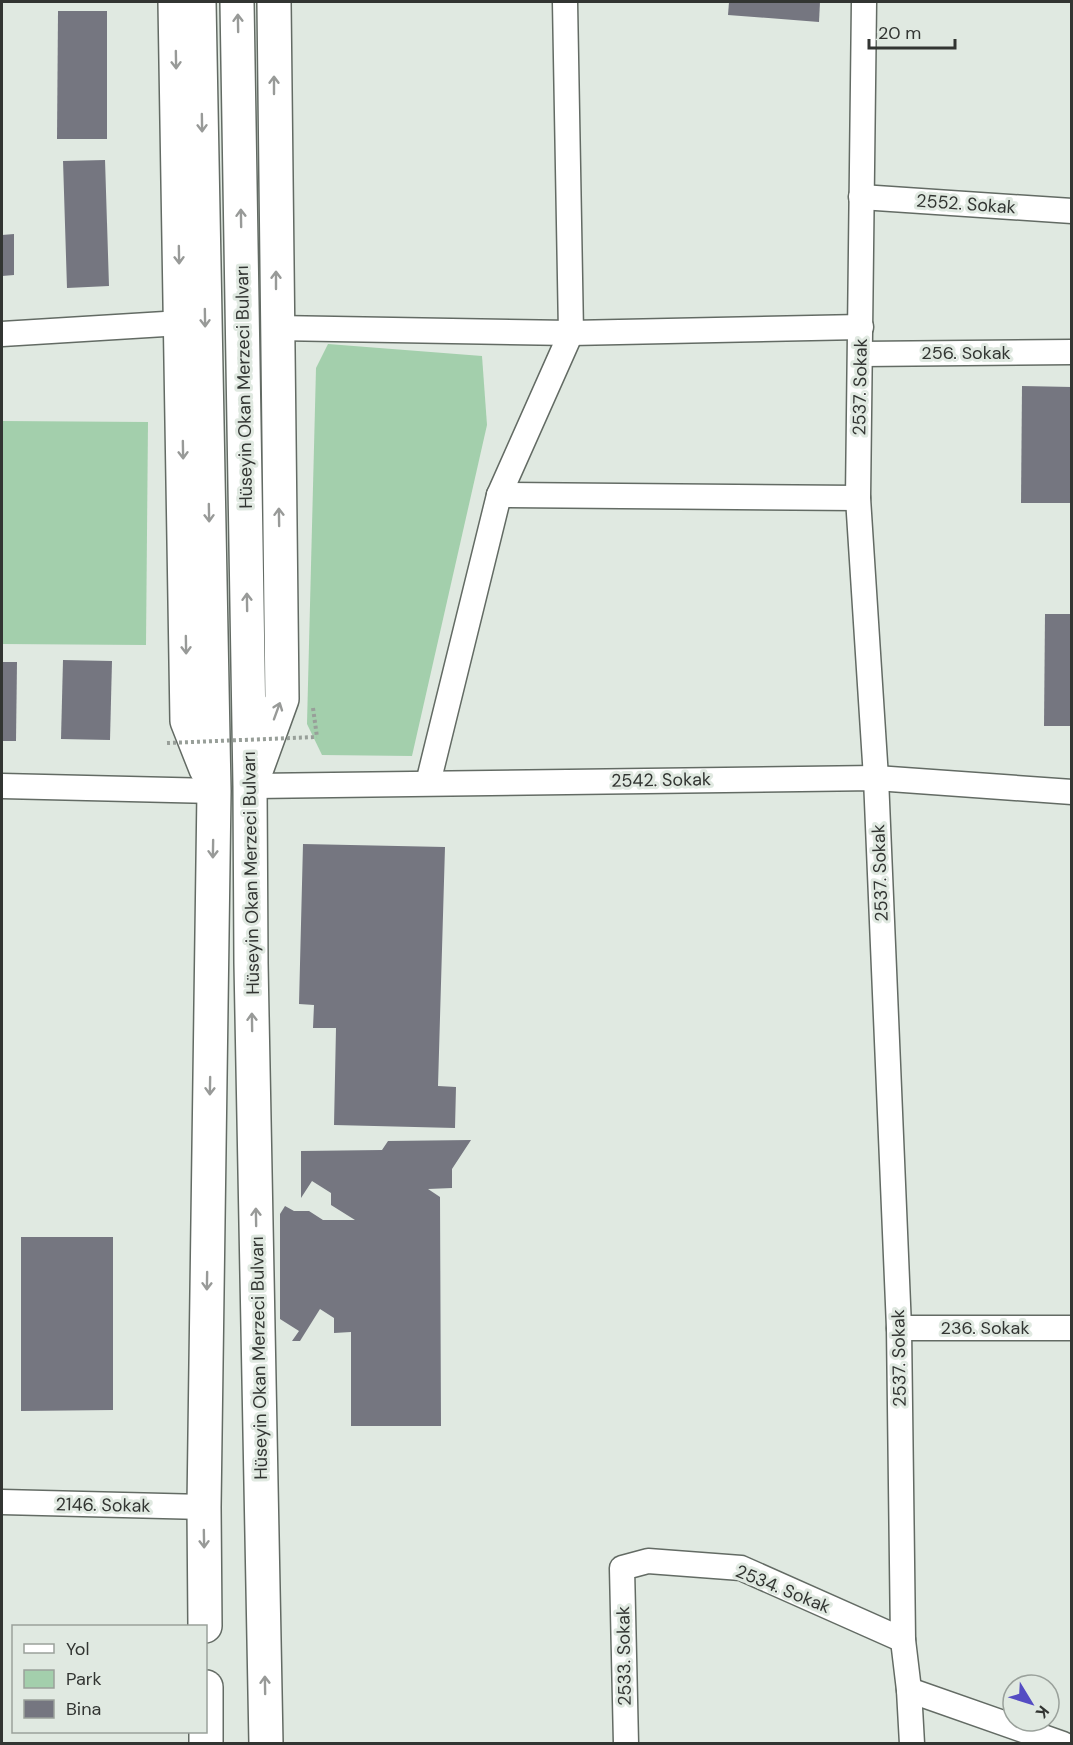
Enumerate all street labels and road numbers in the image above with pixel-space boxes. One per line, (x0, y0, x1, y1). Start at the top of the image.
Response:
street label: 2552. Sokak (915, 189, 1017, 219)
street label: Hüseyin Okan Merzeci Bulvarı (230, 265, 258, 509)
street label: 2537. Sokak (847, 338, 873, 436)
street label: 256. Sokak (921, 341, 1011, 365)
street label: Hüseyin Okan Merzeci Bulvarı (237, 751, 265, 995)
street label: 2542. Sokak (611, 767, 711, 793)
street label: 2537. Sokak (866, 824, 894, 922)
street label: Hüseyin Okan Merzeci Bulvarı (245, 1236, 273, 1480)
street label: 2537. Sokak (886, 1309, 912, 1407)
street label: 236. Sokak (941, 1316, 1029, 1340)
street label: 2146. Sokak (55, 1492, 151, 1518)
street label: 2534. Sokak (732, 1559, 834, 1619)
street label: 2533. Sokak (611, 1606, 637, 1706)

